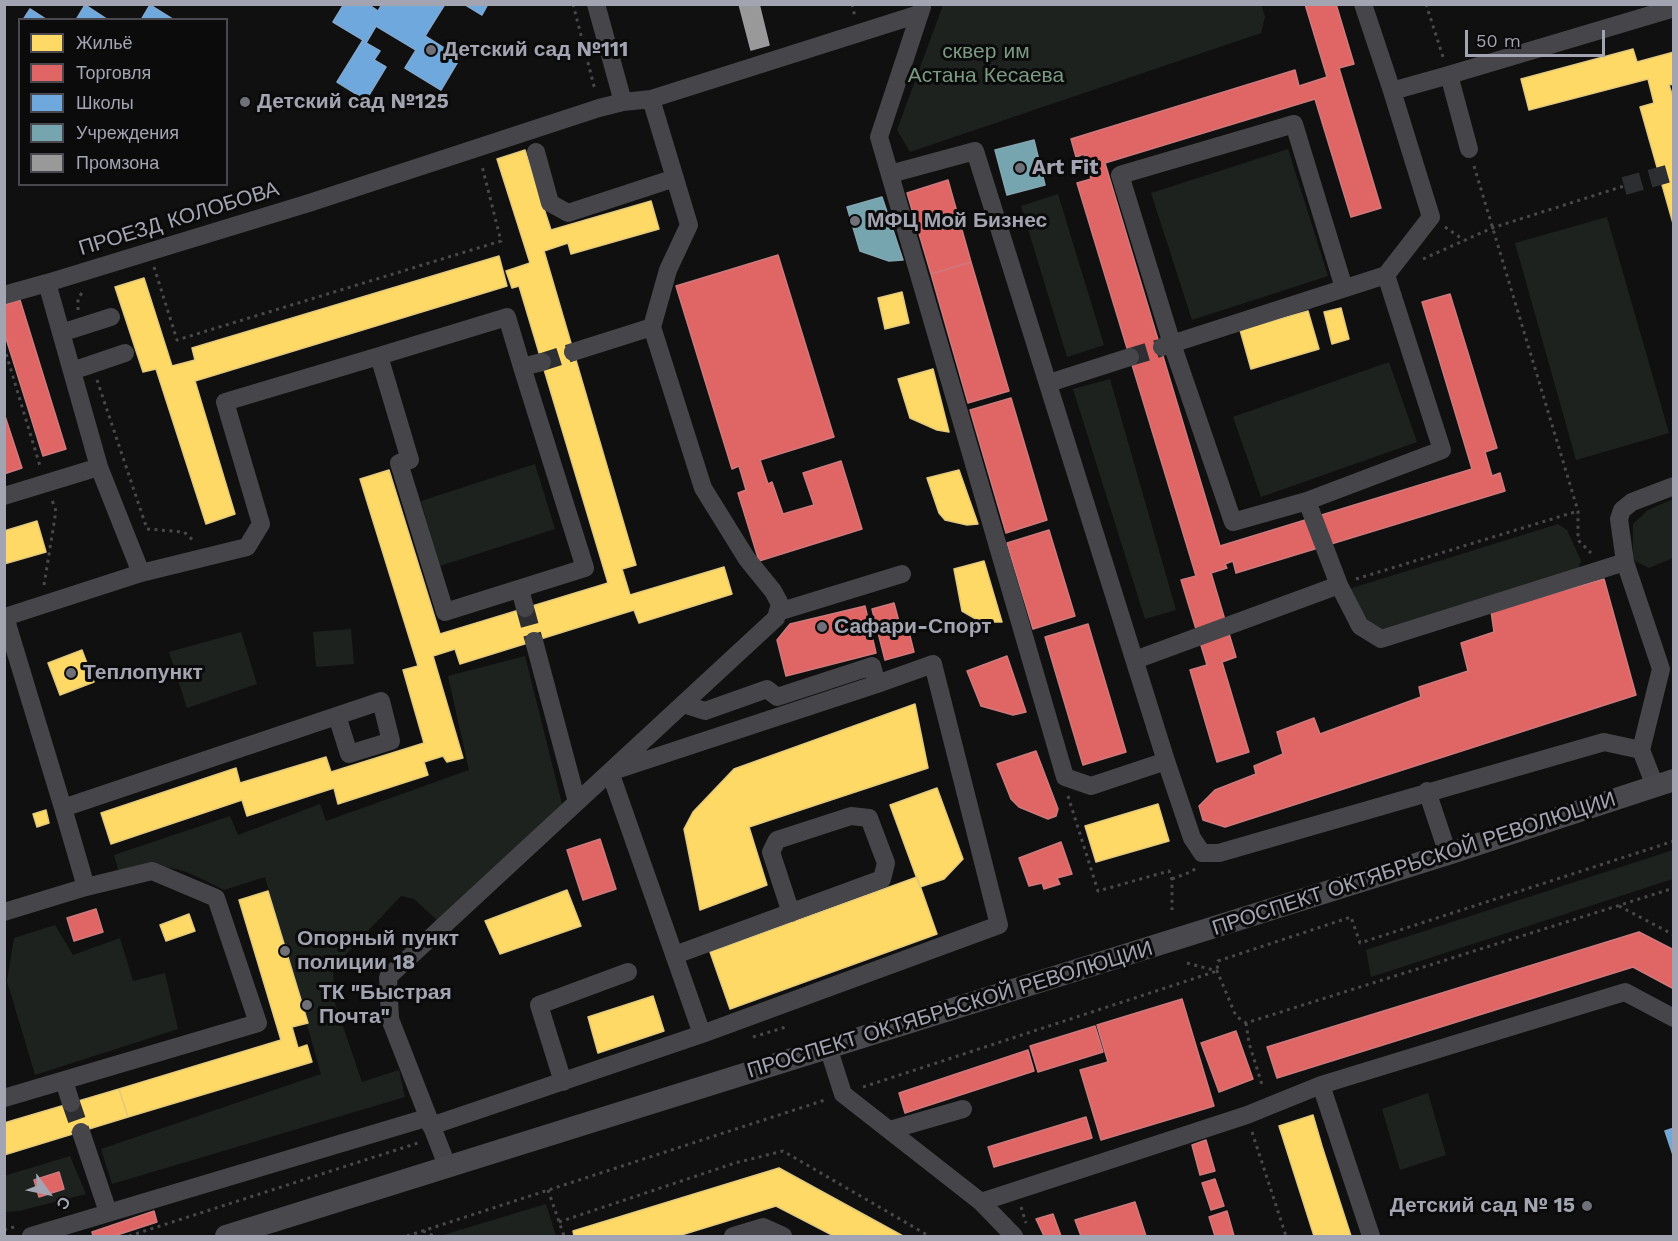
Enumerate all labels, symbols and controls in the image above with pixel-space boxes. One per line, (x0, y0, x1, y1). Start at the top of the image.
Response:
legend (18, 18, 228, 186)
scale bar (1468, 18, 1608, 56)
text: 50 m (1476, 30, 1521, 51)
text: Жильё (76, 32, 133, 53)
place label: Детский сад №111 (443, 37, 628, 63)
park label: сквер им Астана Кесаева (908, 39, 1064, 89)
marker: Детский сад №111 (424, 43, 438, 57)
text: Торговля (76, 62, 151, 83)
place label: Детский сад №125 (257, 89, 449, 115)
text: Школы (76, 92, 134, 113)
marker: Детский сад №125 (238, 95, 252, 109)
text: Учреждения (76, 122, 179, 143)
text: Промзона (76, 152, 159, 173)
place label: Art Fit (1032, 155, 1098, 181)
marker: Art Fit (1013, 161, 1027, 175)
street label: ПРОЕЗД КОЛОБОВА (76, 177, 282, 261)
place label: МФЦ Мой Бизнес (867, 208, 1047, 234)
marker: МФЦ Мой Бизнес (848, 214, 862, 228)
place label: Сафари-Спорт (834, 614, 991, 640)
marker: Сафари-Спорт (815, 620, 829, 634)
place label: Теплопункт (83, 660, 203, 686)
marker: Теплопункт (64, 666, 78, 680)
street label: ПРОСПЕКТ ОКТЯБРЬСКОЙ РЕВОЛЮЦИИ (1209, 787, 1619, 941)
place label: Опорный пункт полиции 18 (297, 926, 459, 976)
street label: ПРОСПЕКТ ОКТЯБРЬСКОЙ РЕВОЛЮЦИИ (744, 936, 1156, 1084)
marker: Опорный пункт полиции 18 (278, 944, 292, 958)
place label: ТК "Быстрая Почта" (319, 980, 452, 1030)
marker: ТК "Быстрая Почта" (300, 998, 314, 1012)
north arrow (18, 1163, 78, 1223)
text: С (52, 1193, 75, 1213)
place label: Детский сад № 15 (1390, 1193, 1575, 1219)
marker: Детский сад № 15 (1580, 1199, 1594, 1213)

